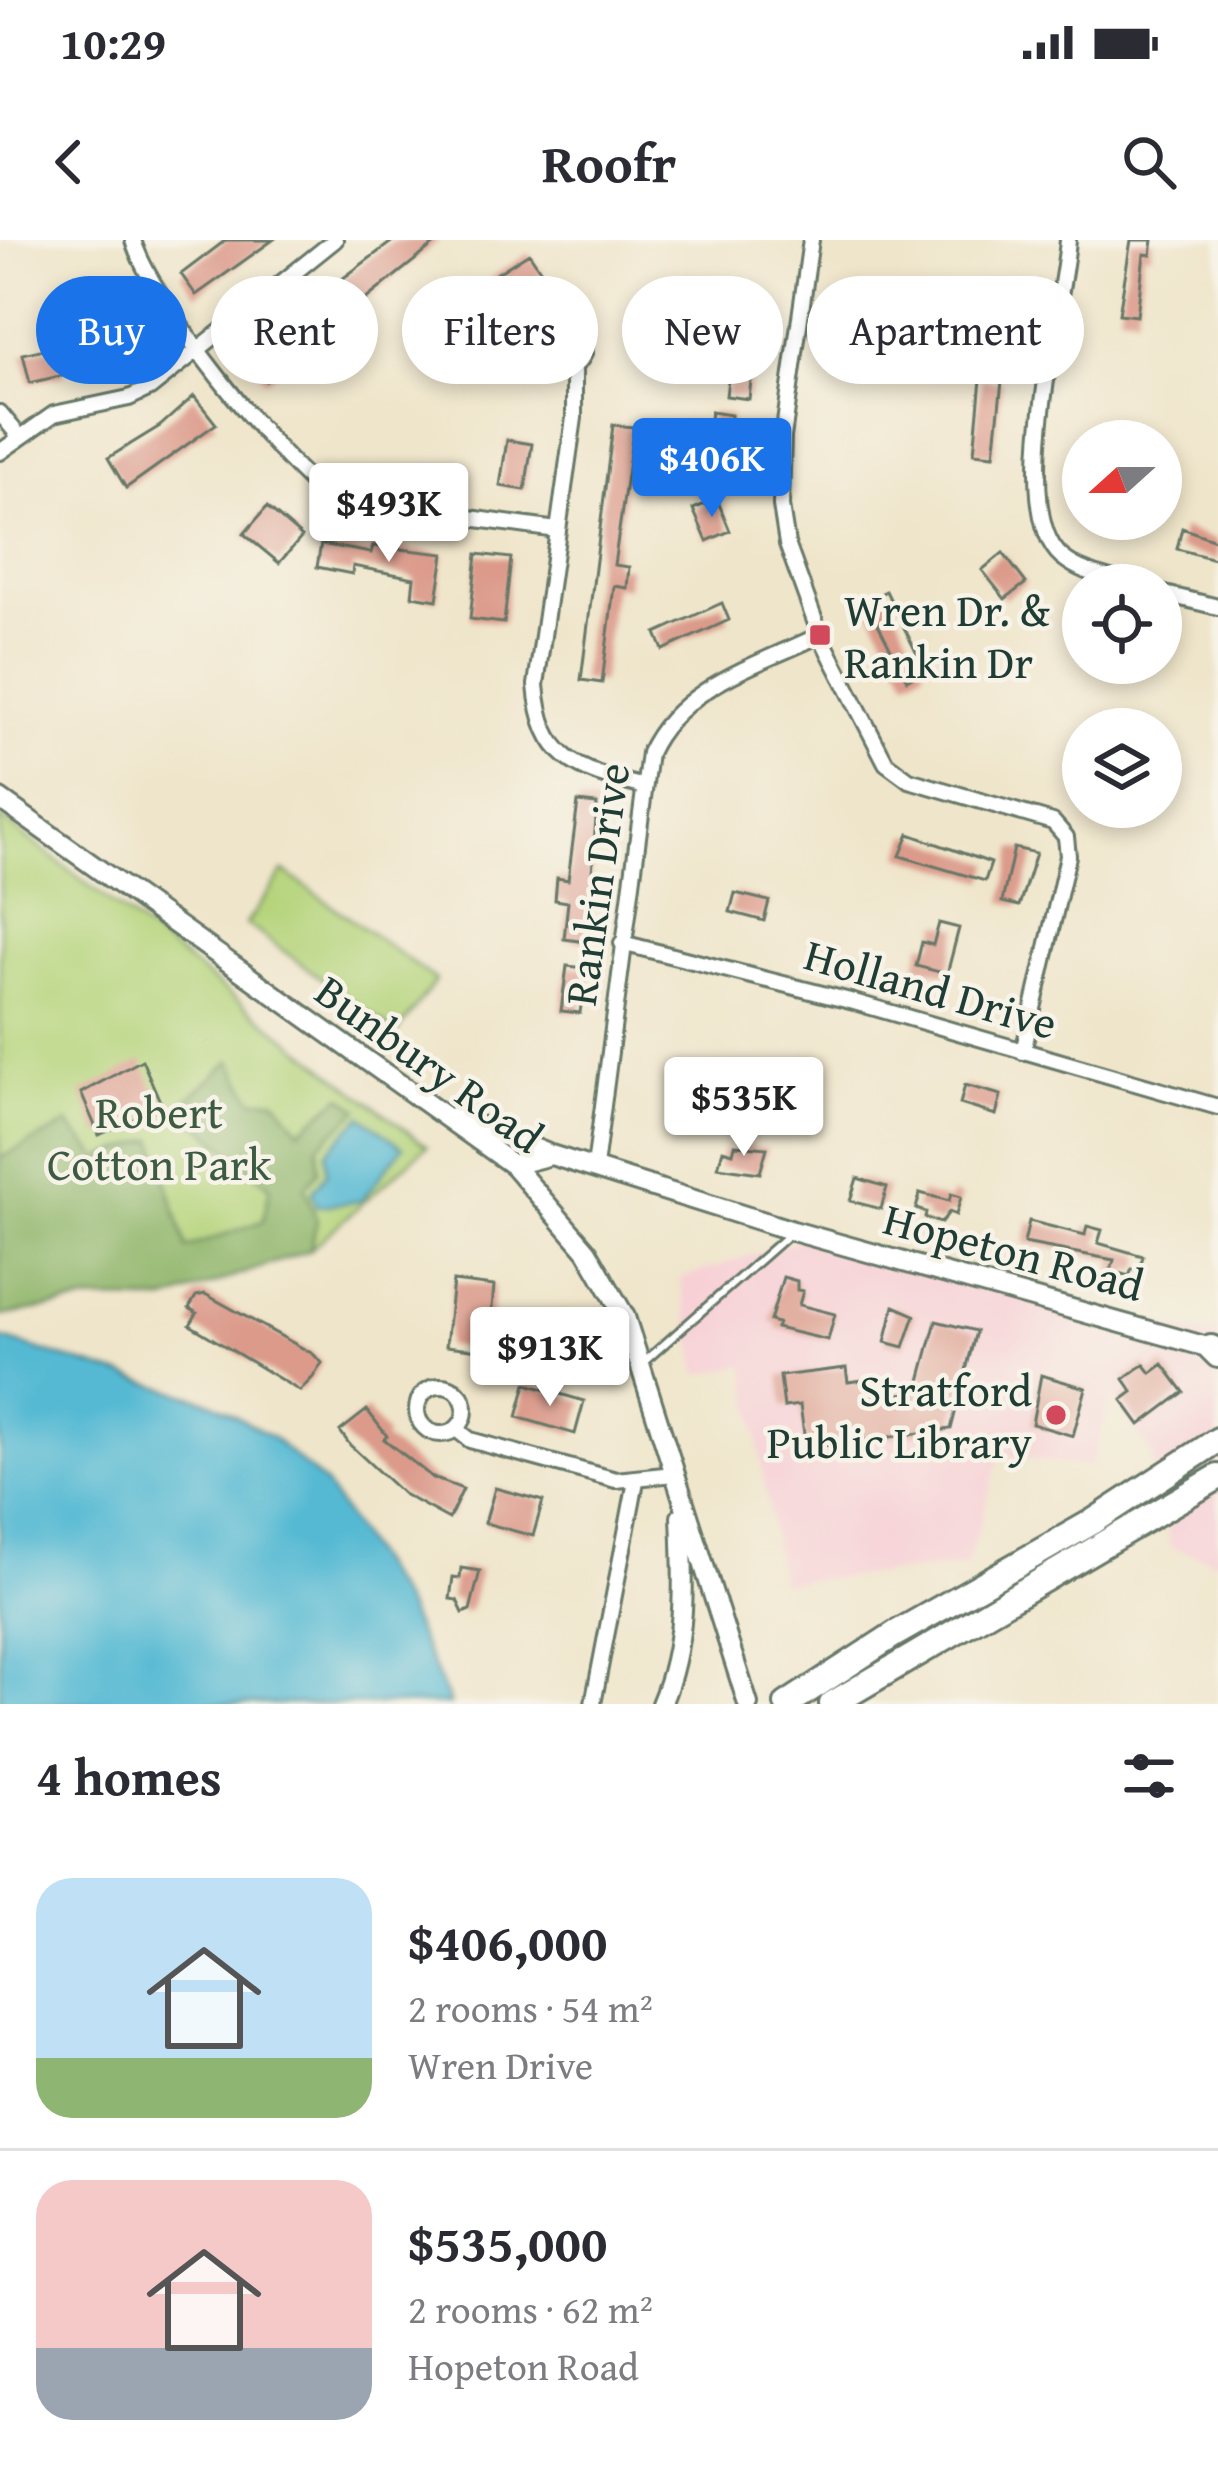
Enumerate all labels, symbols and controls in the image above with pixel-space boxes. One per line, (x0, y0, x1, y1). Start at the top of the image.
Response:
text: 10:29 (60, 10, 166, 75)
text: Roofr (542, 123, 676, 202)
icon: back (36, 129, 102, 195)
icon: search (1116, 129, 1182, 195)
chip: Buy (36, 276, 187, 384)
chip: Rent (211, 276, 378, 384)
chip: Filters (402, 276, 598, 384)
chip: New (622, 276, 783, 384)
chip: Apartment (807, 276, 1084, 384)
pin: $406K (628, 418, 796, 520)
north arrow (1062, 420, 1182, 540)
map controls (1062, 420, 1182, 828)
text: $406K (659, 428, 765, 485)
pin: $493K (305, 463, 473, 565)
text: $493K (336, 473, 442, 530)
button: locate (1062, 564, 1182, 684)
place label: Wren Dr. & Rankin Dr (844, 577, 1051, 694)
marker: Wren Dr. & Rankin Dr (807, 622, 833, 648)
button: layers (1062, 708, 1182, 828)
street label: Rankin Drive (547, 759, 645, 1009)
street label: Holland Drive (797, 921, 1065, 1055)
street label: Bunbury Road (303, 958, 557, 1168)
pin: $535K (660, 1057, 828, 1159)
text: $535K (691, 1067, 797, 1124)
park label: Robert Cotton Park (47, 1079, 271, 1196)
street label: Hopeton Road (877, 1185, 1151, 1317)
pin: $913K (466, 1307, 634, 1409)
text: $913K (497, 1317, 603, 1374)
place label: Stratford Public Library (767, 1357, 1033, 1474)
marker: Stratford Public Library (1043, 1402, 1069, 1428)
text: 4 homes (36, 1739, 222, 1814)
icon: filters (1116, 1743, 1182, 1809)
text: $406,000 (408, 1904, 607, 1979)
icon: home (132, 1926, 276, 2070)
text: 2 rooms · 54 m² (408, 1979, 653, 2036)
text: Wren Drive (408, 2036, 593, 2093)
text: $535,000 (408, 2205, 607, 2280)
icon: home (132, 2228, 276, 2372)
text: 2 rooms · 62 m² (408, 2280, 653, 2337)
text: Hopeton Road (408, 2337, 639, 2394)

